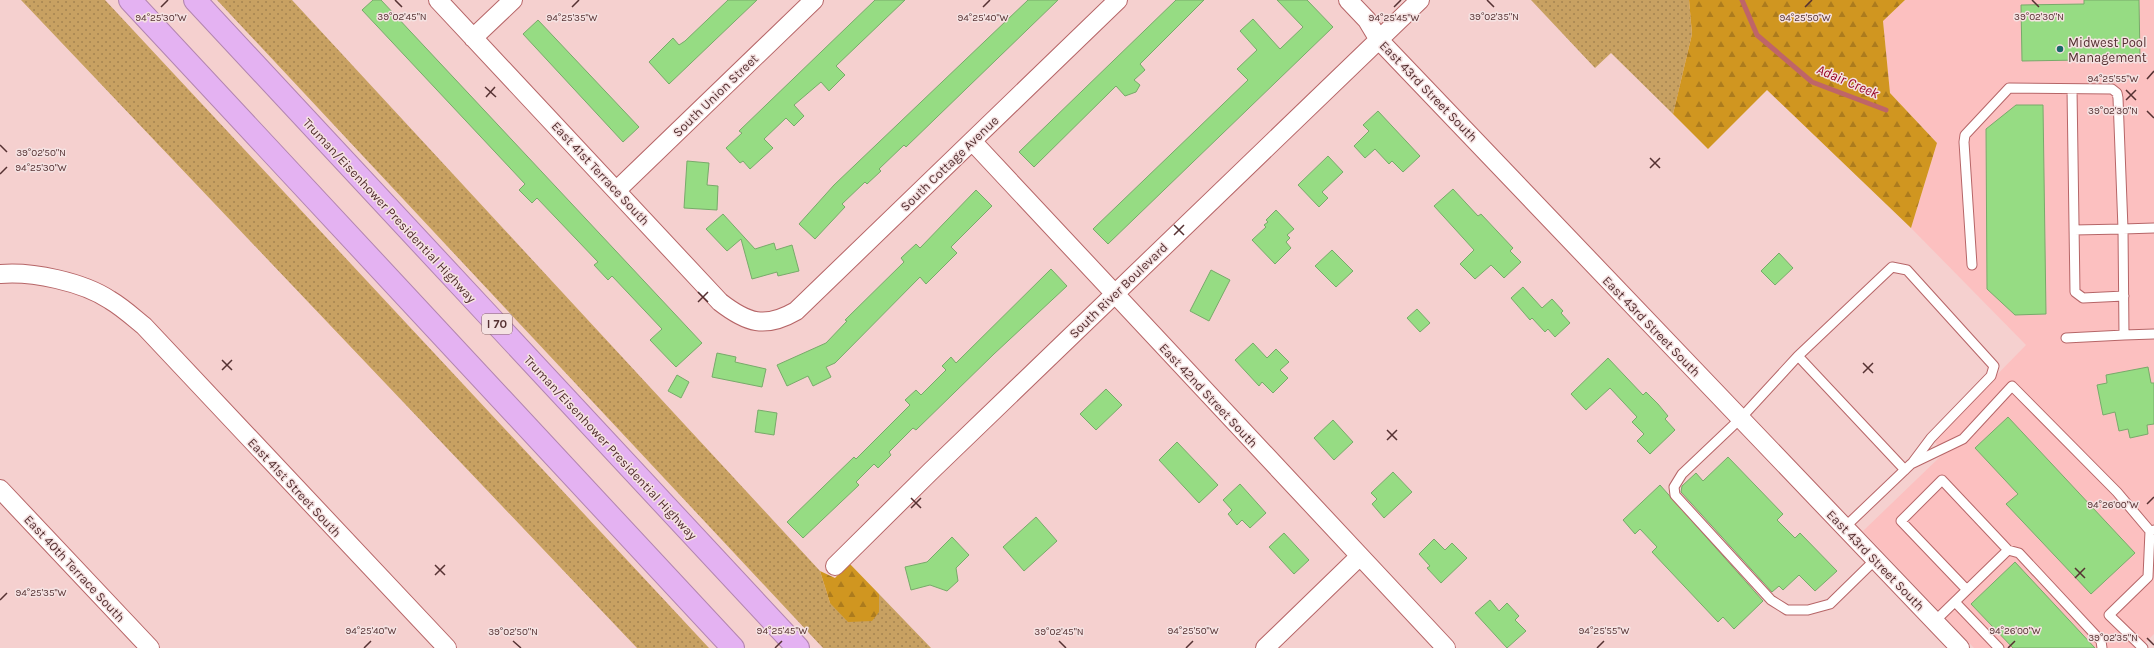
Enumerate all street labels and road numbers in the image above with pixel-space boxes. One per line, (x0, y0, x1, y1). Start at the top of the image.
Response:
street label: East 43rd Street South (1377, 38, 1481, 145)
street label: South Union Street (670, 51, 761, 140)
street label: South Cottage Avenue (897, 112, 1002, 214)
street label: Truman/Eisenhower Presidential Highway (300, 115, 479, 306)
street label: East 41st Terrace South (549, 118, 653, 228)
street label: South River Boulevard (1066, 239, 1171, 341)
street label: East 43rd Street South (1600, 273, 1704, 380)
road number: I 70 (482, 314, 512, 334)
street label: East 42nd Street South (1156, 340, 1261, 451)
street label: Truman/Eisenhower Presidential Highway (521, 352, 700, 543)
street label: East 41st Street South (245, 435, 344, 540)
street label: East 43rd Street South (1824, 507, 1928, 614)
street label: East 40th Terrace South (21, 512, 128, 625)

